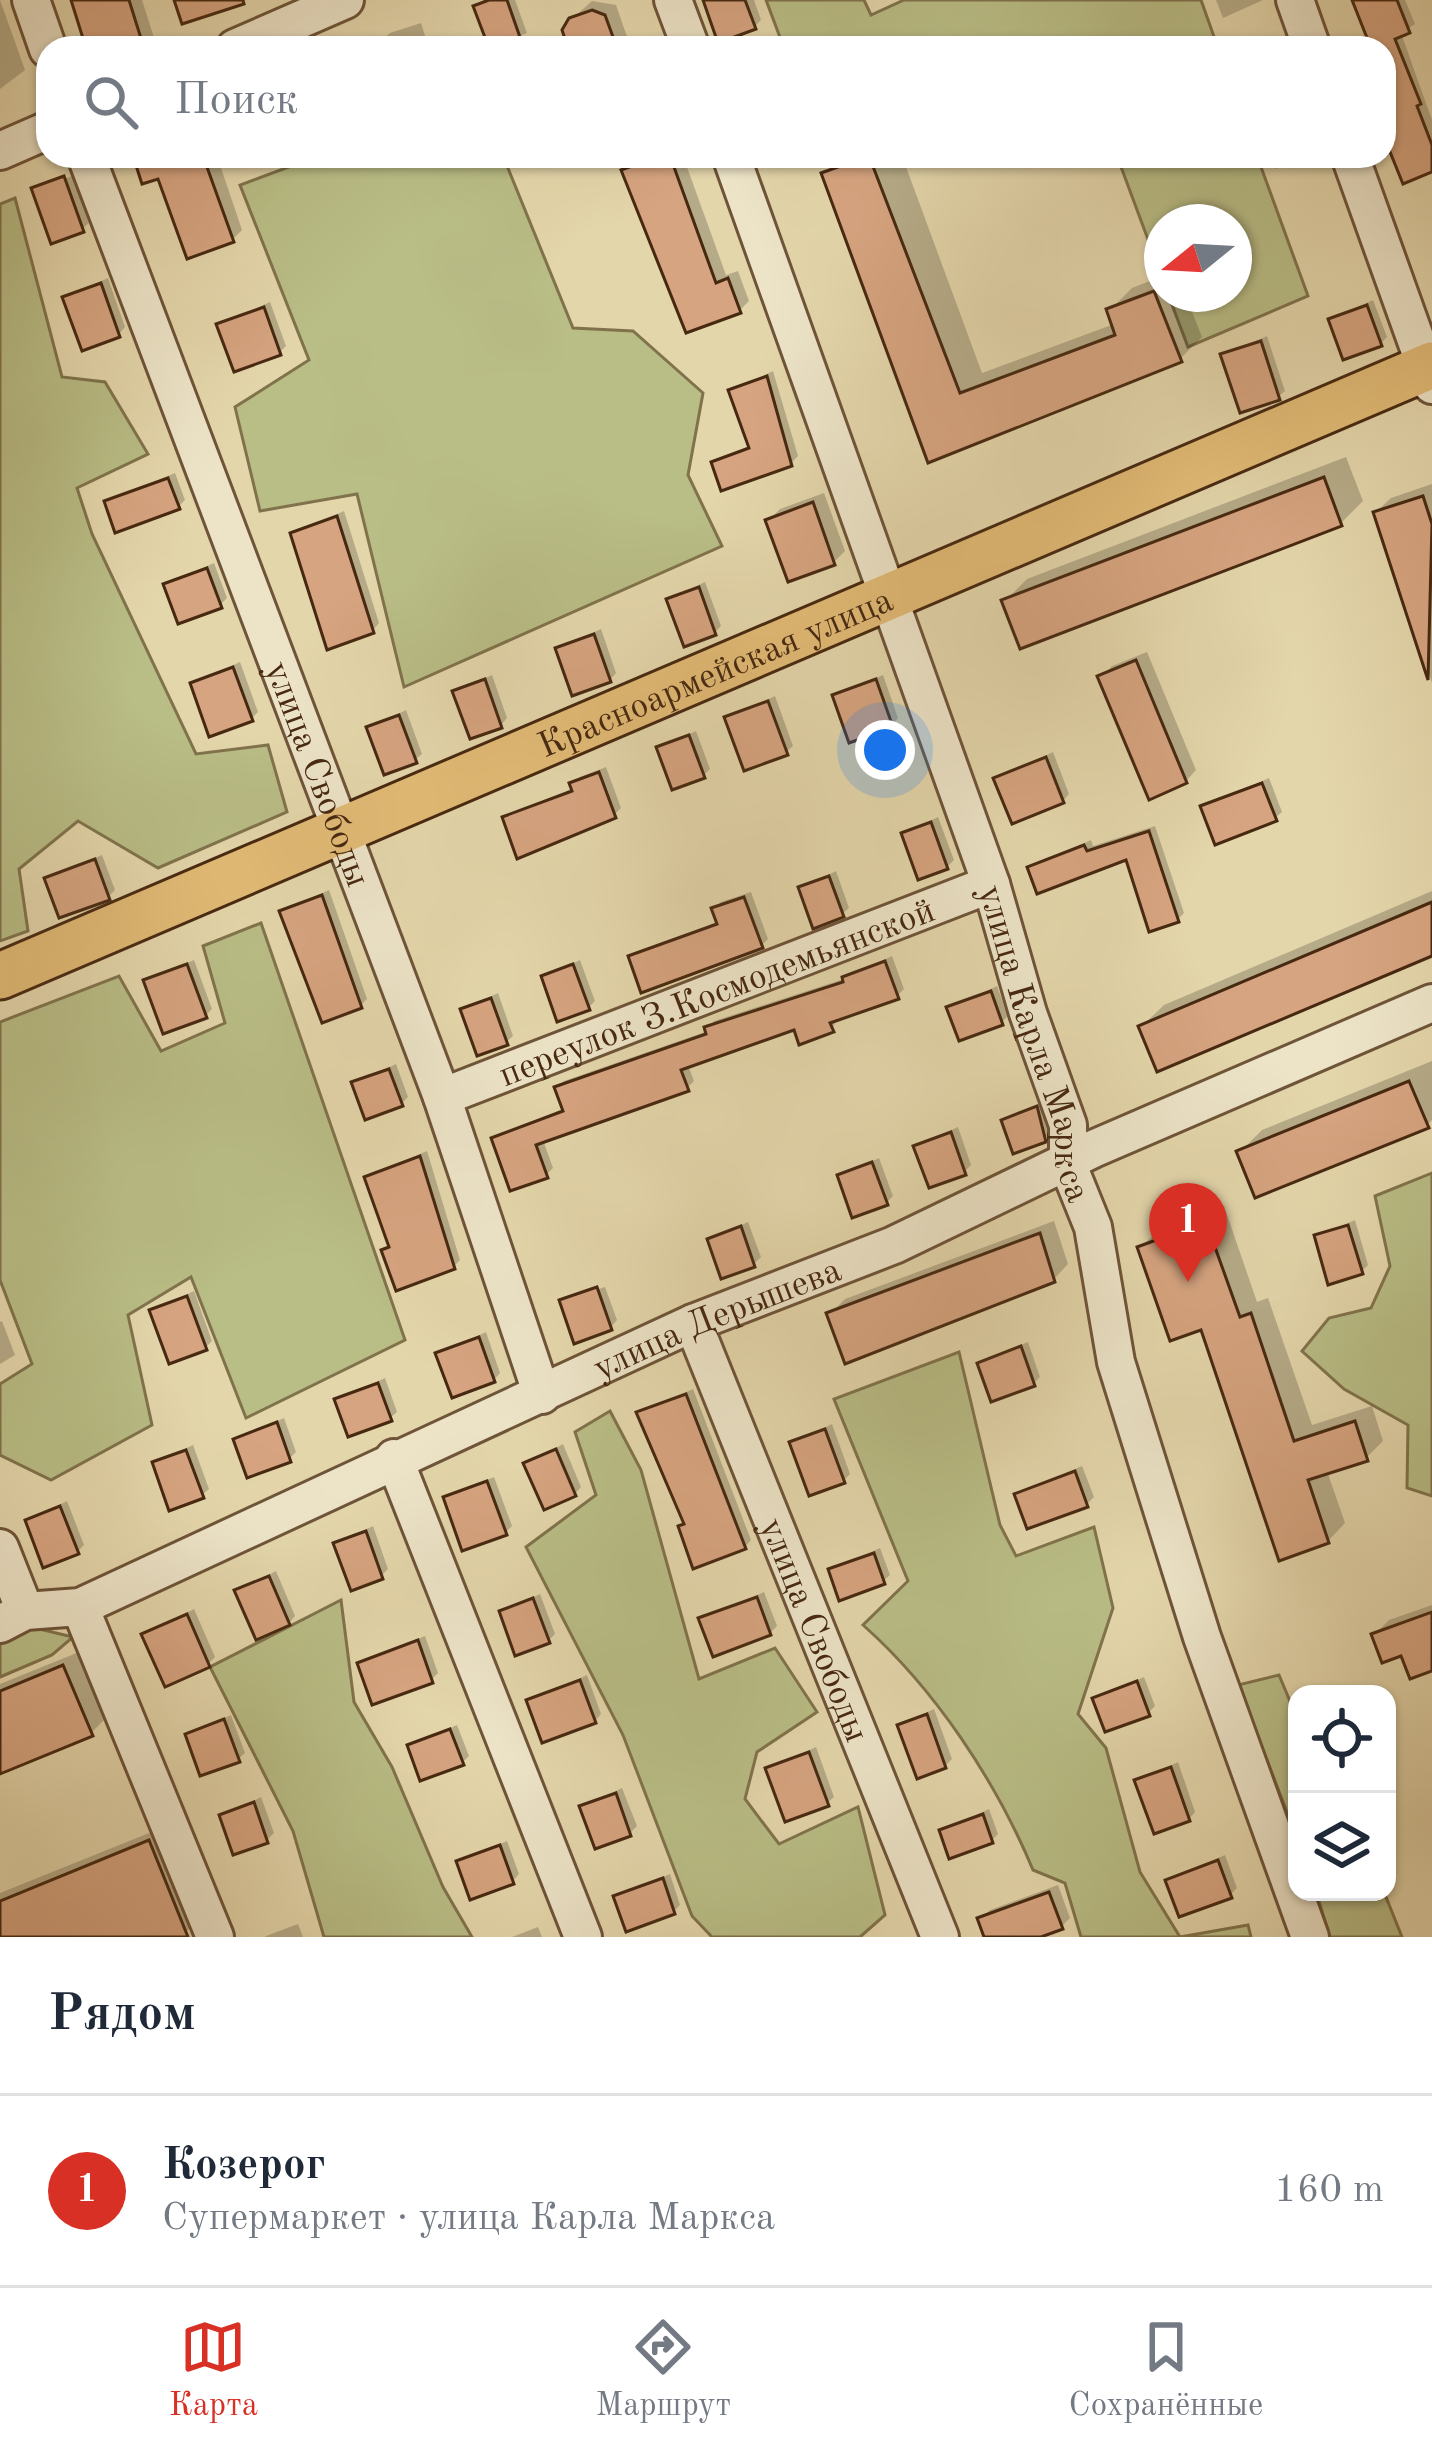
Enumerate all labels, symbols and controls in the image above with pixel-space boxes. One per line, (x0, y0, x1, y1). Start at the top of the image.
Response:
search box (36, 36, 1396, 168)
icon: search (78, 69, 144, 135)
text: Поиск (174, 79, 298, 124)
north arrow (1144, 204, 1252, 312)
street label: Красноармейская улица (534, 583, 899, 766)
street label: улица Свободы (257, 657, 375, 892)
your location (855, 720, 915, 780)
street label: улица Карла Маркса (970, 881, 1095, 1208)
street label: переулок З.Космодемьянской (495, 894, 940, 1095)
pin: 1 (1149, 1183, 1227, 1282)
street label: улица Дерышева (589, 1253, 847, 1389)
street label: улица Свободы (751, 1514, 873, 1748)
map controls (1288, 1685, 1396, 1901)
button: locate (1288, 1685, 1396, 1793)
button: layers (1288, 1793, 1396, 1901)
text: Рядом (48, 1990, 196, 2041)
text: Козерог (162, 2144, 326, 2189)
text: 1 (76, 2171, 98, 2210)
text: 160 m (1274, 2171, 1384, 2210)
text: Супермаркет · улица Карла Маркса (162, 2199, 775, 2238)
tab: Карта (169, 2314, 258, 2427)
tab: Маршрут (596, 2314, 731, 2427)
tab: Сохранённые (1069, 2314, 1263, 2427)

